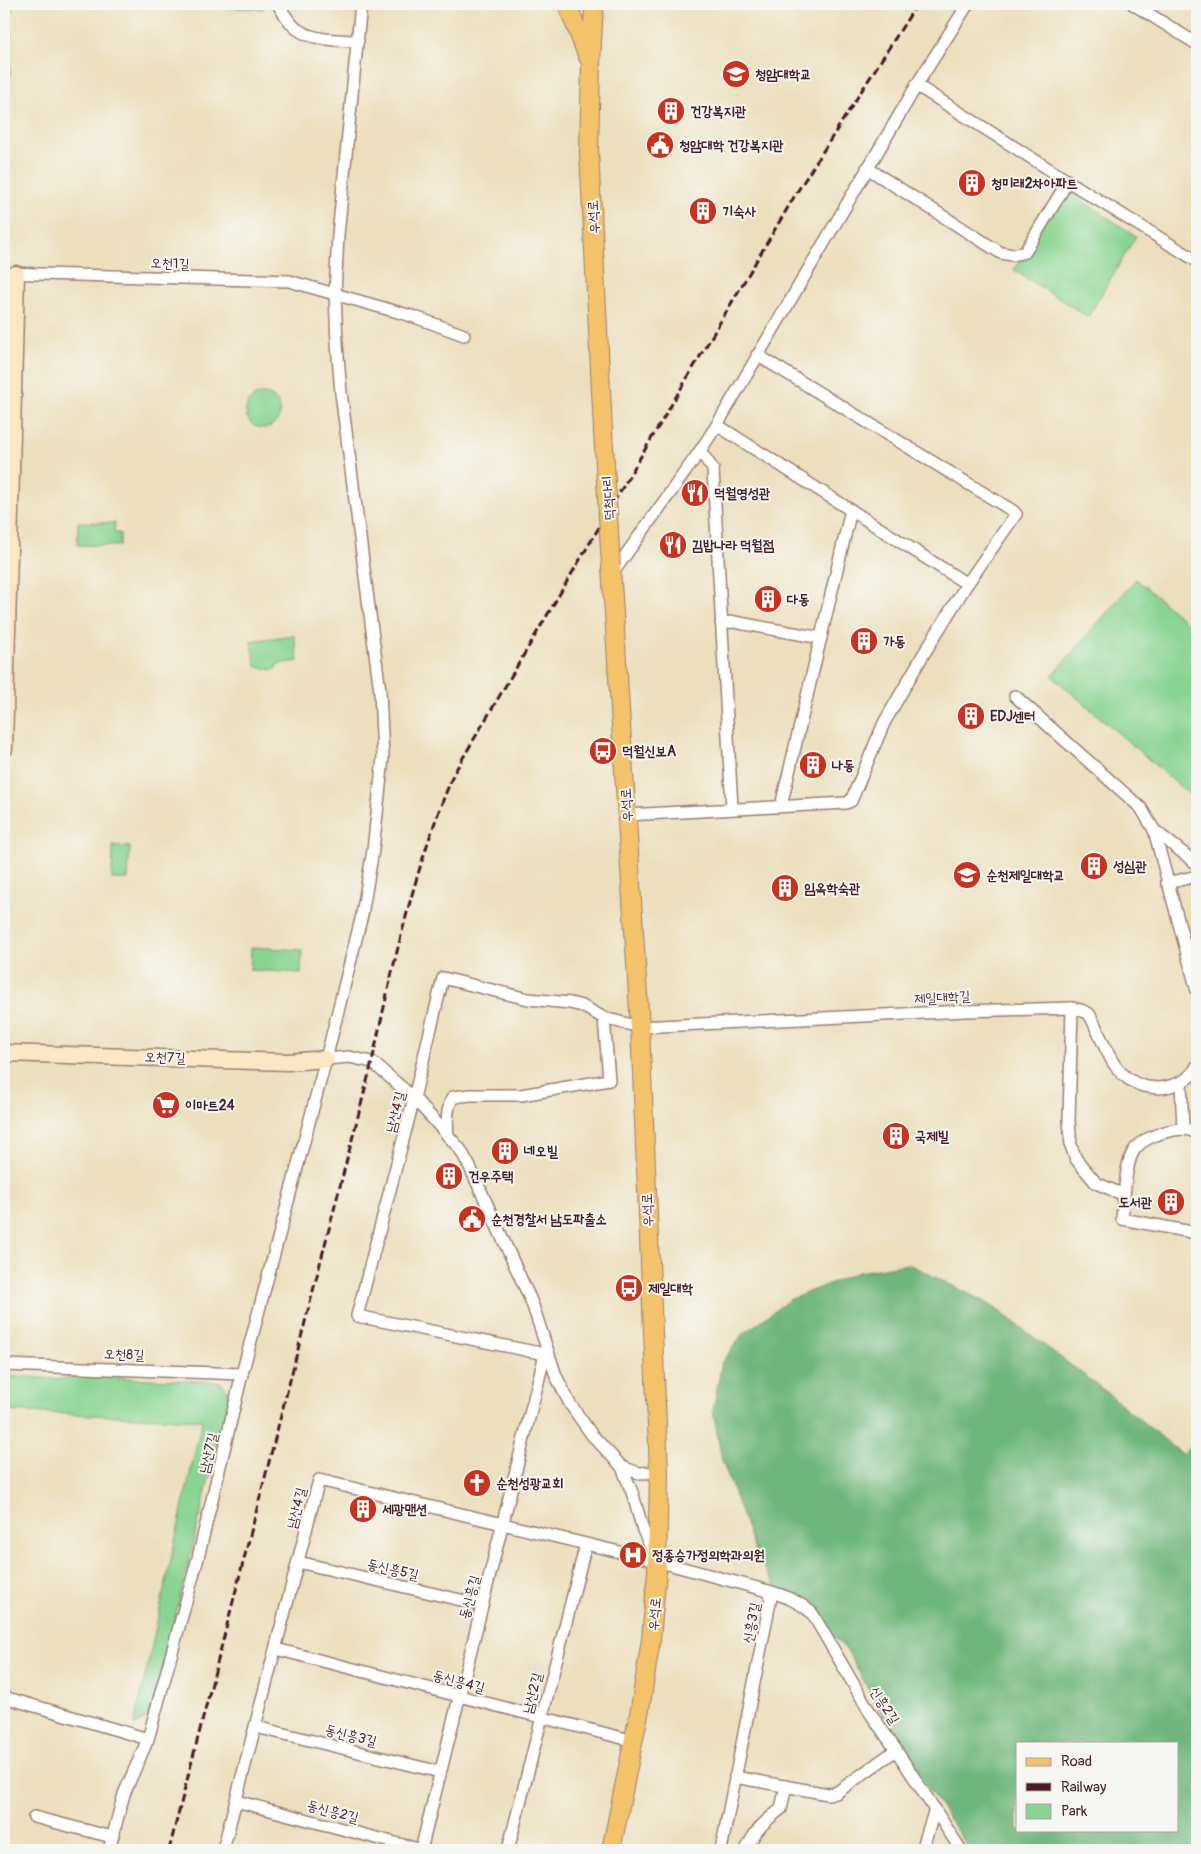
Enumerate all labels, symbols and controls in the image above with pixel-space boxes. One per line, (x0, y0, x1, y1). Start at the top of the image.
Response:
school or university icon: 청암대학교 (721, 59, 751, 89)
place label: 청암대학교 (755, 66, 811, 83)
building icon: 건강복지관 (656, 96, 686, 126)
place label: 건강복지관 (690, 103, 747, 120)
public building icon: 청암대학 건강복지관 (645, 130, 675, 160)
place label: 청암대학 건강복지관 (679, 137, 784, 154)
building icon: 청미래2차아파트 (957, 168, 987, 198)
place label: 청미래2차아파트 (991, 175, 1078, 192)
building icon: 기숙사 (688, 196, 718, 226)
street label: 우석로 (584, 200, 603, 234)
place label: 기숙사 (722, 203, 757, 220)
street label: 오천1길 (150, 254, 191, 273)
street label: 덕척다리 (598, 475, 619, 521)
restaurant icon: 덕월영성관 (680, 478, 710, 508)
place label: 덕월영성관 (714, 485, 771, 502)
restaurant icon: 김밥나라 덕월점 (658, 530, 688, 560)
place label: 김밥나라 덕월점 (692, 537, 775, 554)
building icon: 다동 (753, 584, 783, 614)
place label: 다동 (786, 591, 810, 608)
building icon: 가동 (849, 626, 879, 656)
place label: 가동 (883, 633, 906, 650)
building icon: EDJ센터 (956, 701, 986, 731)
place label: EDJ센터 (990, 708, 1035, 725)
bus stop icon: 덕월신보A (588, 736, 618, 766)
place label: 덕월신보A (622, 743, 676, 760)
building icon: 나동 (798, 750, 828, 780)
place label: 나동 (832, 757, 855, 774)
street label: 우석로 (617, 788, 636, 822)
building icon: 성심관 (1079, 851, 1109, 881)
place label: 성심관 (1113, 858, 1148, 875)
school or university icon: 순천제일대학교 (952, 860, 982, 890)
place label: 순천제일대학교 (986, 867, 1065, 884)
building icon: 임옥학숙관 (770, 873, 800, 903)
place label: 임옥학숙관 (804, 880, 861, 897)
street label: 제일대학길 (913, 987, 971, 1007)
street label: 오천7길 (144, 1048, 187, 1067)
street label: 남산4길 (382, 1089, 409, 1135)
supermarket icon: 이마트24 (151, 1090, 181, 1120)
place label: 이마트24 (185, 1097, 236, 1114)
building icon: 국제빌 (881, 1121, 911, 1151)
place label: 국제빌 (915, 1128, 950, 1145)
building icon: 네오빌 (490, 1136, 520, 1166)
place label: 네오빌 (523, 1143, 559, 1160)
building icon: 건우주택 (434, 1161, 464, 1191)
place label: 건우주택 (468, 1168, 514, 1185)
building icon: 도서관 (1156, 1187, 1186, 1217)
street label: 우석로 (638, 1193, 657, 1227)
place label: 도서관 (1118, 1194, 1153, 1211)
public building icon: 순천경찰서 남도파출소 (457, 1204, 487, 1234)
place label: 순천경찰서 남도파출소 (491, 1211, 607, 1228)
bus stop icon: 제일대학 (614, 1273, 644, 1303)
place label: 제일대학 (648, 1280, 694, 1297)
street label: 오천8길 (103, 1345, 145, 1364)
street label: 남산7길 (196, 1430, 222, 1475)
church icon: 순천성광교회 (462, 1468, 492, 1498)
place label: 순천성광교회 (496, 1475, 564, 1492)
street label: 남산4길 (283, 1485, 310, 1531)
building icon: 세광맨션 (348, 1494, 378, 1524)
place label: 세광맨션 (382, 1501, 427, 1518)
hospital icon: 정종승가정의학과의원 (618, 1540, 648, 1570)
place label: 정종승가정의학과의원 (652, 1547, 765, 1564)
street label: 동신흥5길 (365, 1555, 421, 1584)
street label: 동신흥길 (455, 1572, 484, 1621)
street label: 우석로 (645, 1596, 664, 1632)
street label: 신흥3길 (739, 1600, 764, 1645)
street label: 동신흥4길 (431, 1666, 487, 1697)
street label: 남산2길 (519, 1670, 546, 1715)
street label: 신흥2길 (866, 1683, 903, 1728)
street label: 동신흥3길 (323, 1721, 379, 1750)
legend (1016, 1742, 1178, 1832)
text: Road (1061, 1752, 1092, 1771)
text: Railway (1061, 1778, 1107, 1797)
street label: 동신흥2길 (305, 1796, 361, 1827)
text: Park (1061, 1802, 1088, 1821)

